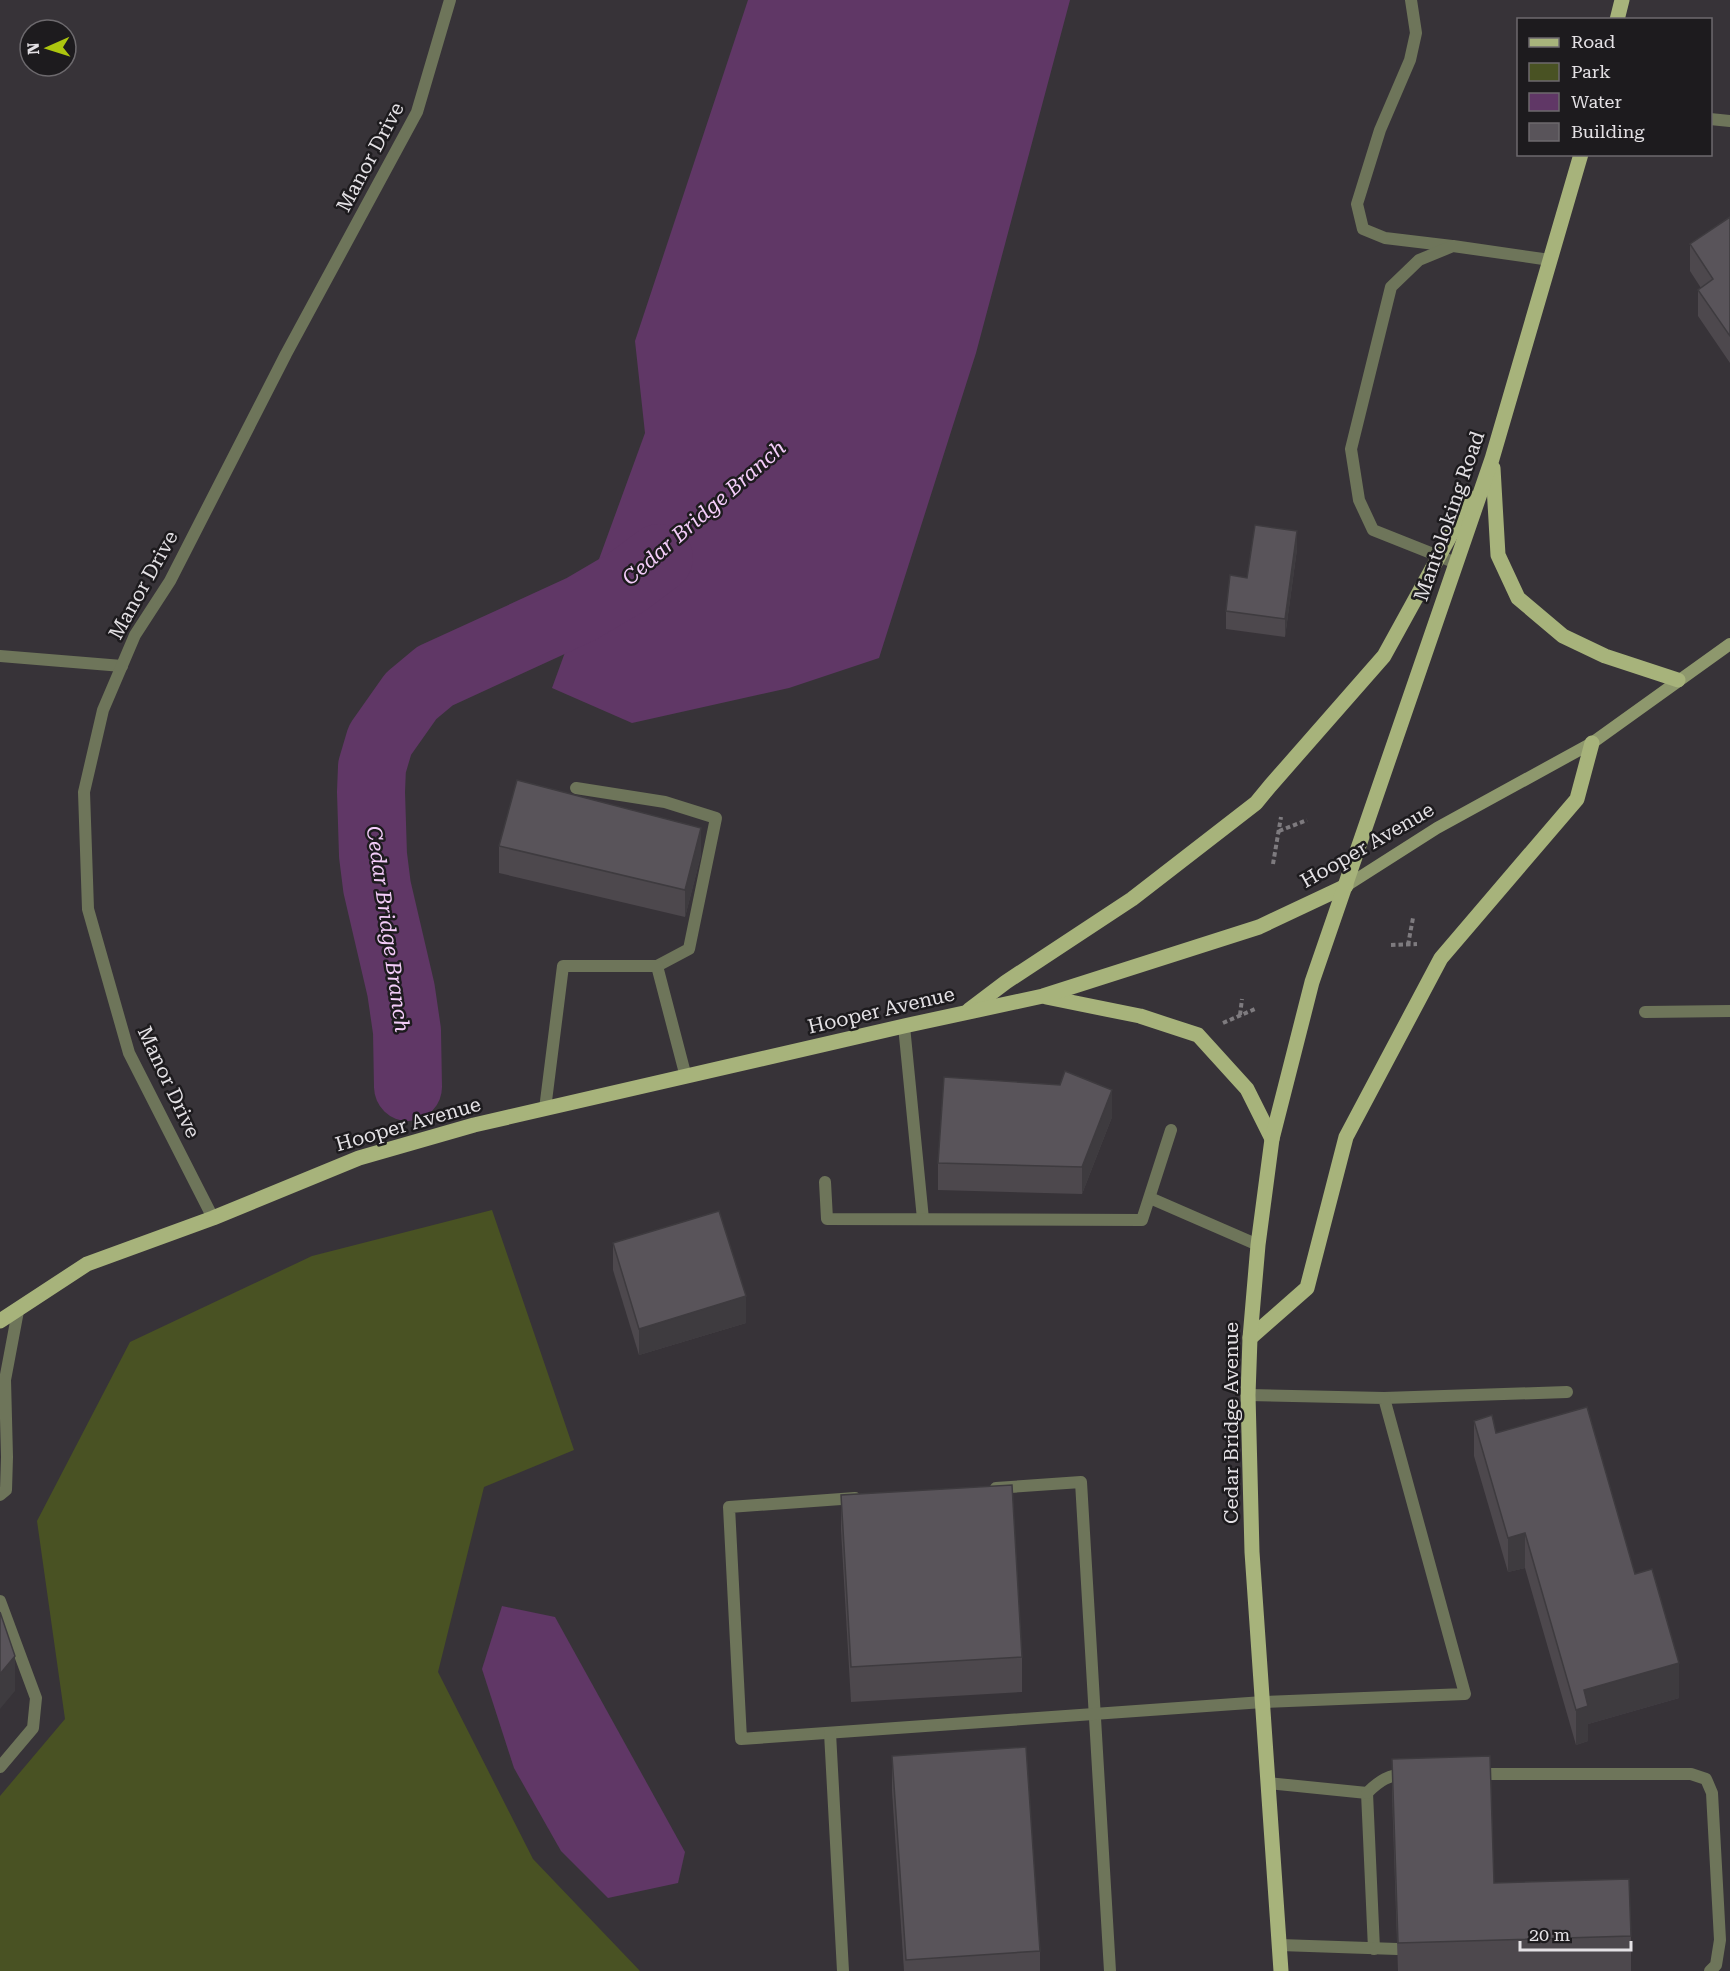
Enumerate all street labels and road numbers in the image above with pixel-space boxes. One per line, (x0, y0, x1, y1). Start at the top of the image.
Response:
street label: Manor Drive (331, 98, 409, 216)
street label: Mantoloking Road (1409, 428, 1489, 604)
street label: Manor Drive (103, 527, 183, 643)
street label: Hooper Avenue (1296, 797, 1438, 893)
street label: Hooper Avenue (805, 981, 957, 1039)
street label: Manor Drive (133, 1022, 205, 1142)
street label: Hooper Avenue (333, 1092, 483, 1156)
street label: Cedar Bridge Avenue (1219, 1322, 1243, 1524)

